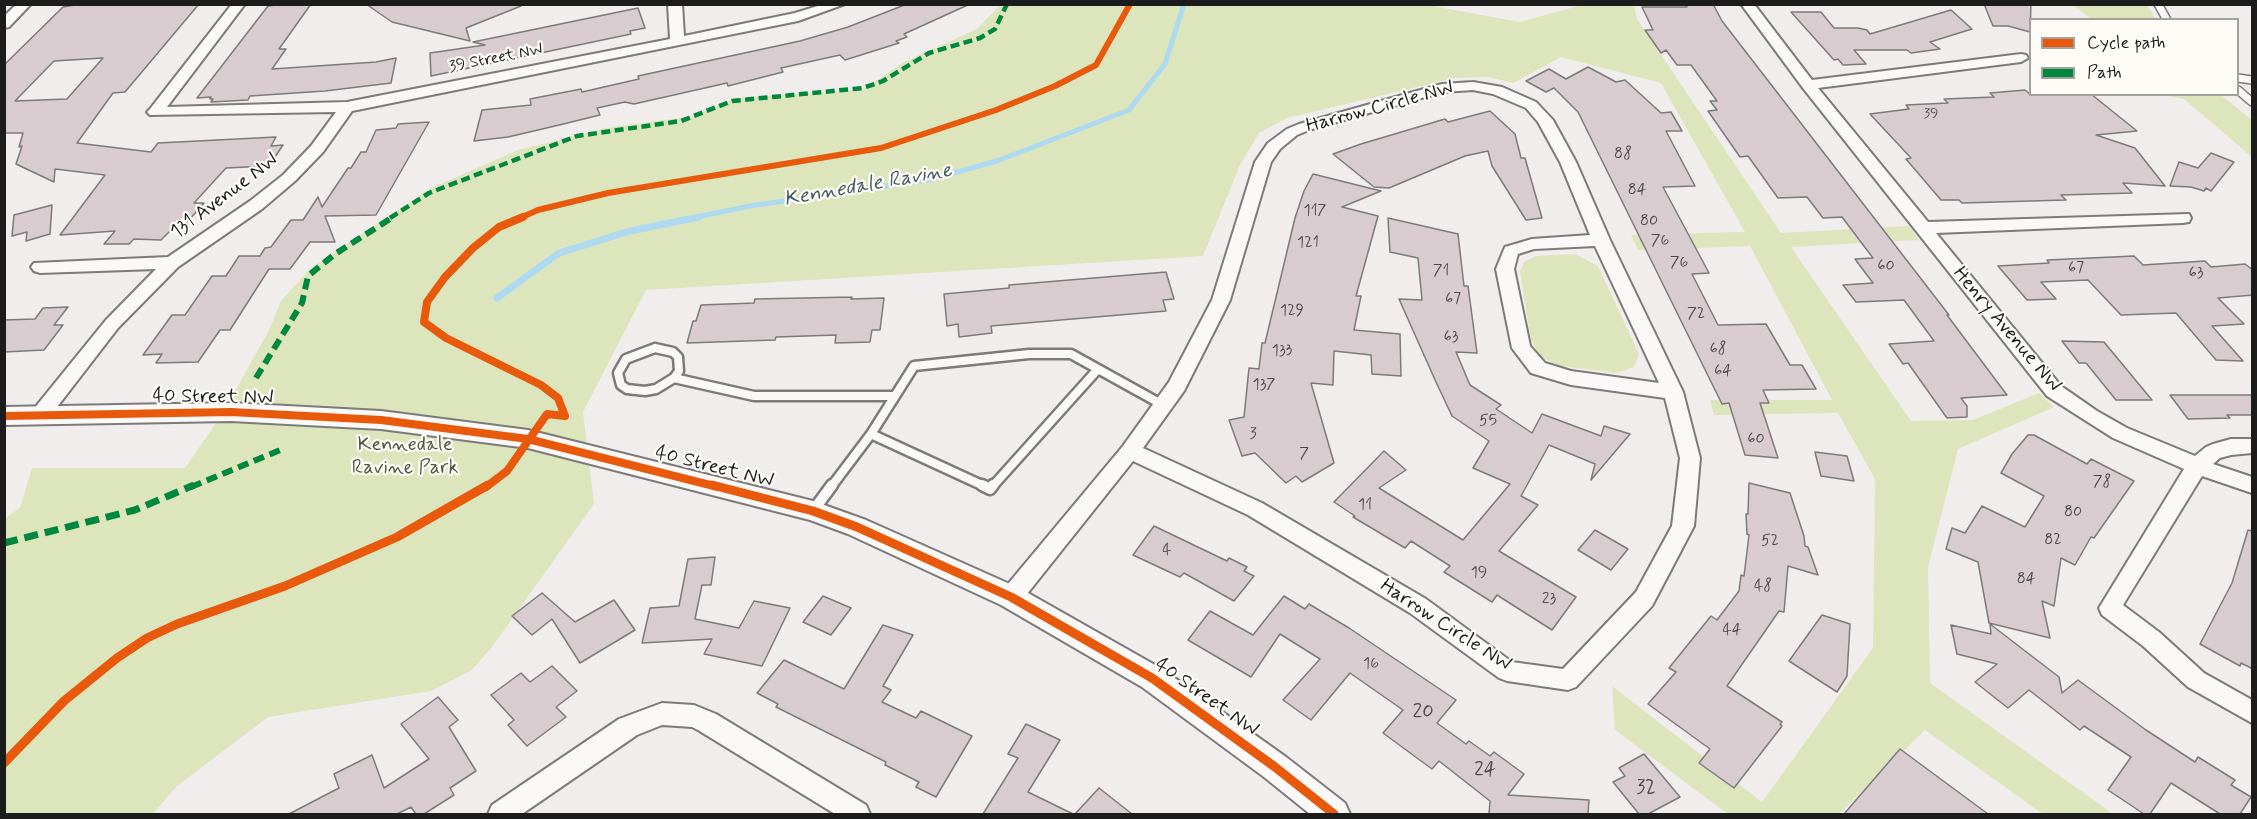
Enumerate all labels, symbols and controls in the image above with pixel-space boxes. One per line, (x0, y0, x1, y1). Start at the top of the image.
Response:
legend (2029, 18, 2239, 96)
text: Cycle path (2087, 31, 2165, 55)
street label: 39 Street NW (447, 40, 545, 78)
text: Path (2087, 61, 2122, 85)
street label: Harrow Circle NW (1304, 77, 1456, 139)
house number: 39 (1924, 106, 1938, 122)
house number: 88 (1614, 145, 1632, 165)
street label: 131 Avenue NW (166, 149, 284, 245)
water label: Kennedale Ravine (782, 159, 954, 213)
house number: 84 (1628, 181, 1646, 201)
house number: 117 (1304, 202, 1326, 222)
house number: 80 (1640, 212, 1658, 232)
house number: 76 (1651, 232, 1669, 252)
house number: 121 (1297, 234, 1319, 254)
house number: 76 (1670, 254, 1688, 274)
house number: 60 (1877, 257, 1895, 277)
house number: 67 (2068, 259, 2084, 279)
house number: 71 (1433, 262, 1449, 282)
street label: Henry Avenue NW (1947, 263, 2065, 397)
house number: 63 (2189, 264, 2203, 284)
house number: 67 (1445, 290, 1461, 310)
house number: 129 (1280, 302, 1304, 322)
house number: 72 (1687, 305, 1705, 325)
house number: 63 (1444, 328, 1458, 348)
house number: 68 (1710, 340, 1726, 360)
house number: 133 (1272, 342, 1292, 362)
house number: 64 (1714, 362, 1732, 382)
house number: 137 (1253, 376, 1275, 396)
street label: 40 Street NW (152, 385, 274, 411)
house number: 55 (1479, 412, 1497, 432)
house number: 3 (1249, 425, 1257, 445)
house number: 60 (1747, 430, 1765, 450)
park label: Kennedale Ravine Park (352, 434, 458, 481)
street label: 40 Street NW (652, 442, 776, 494)
house number: 7 (1299, 445, 1309, 465)
house number: 78 (2093, 473, 2111, 493)
house number: 11 (1358, 496, 1372, 516)
house number: 80 (2064, 503, 2082, 523)
house number: 82 (2044, 531, 2062, 551)
house number: 52 (1761, 532, 1779, 552)
house number: 4 (1162, 541, 1172, 561)
house number: 19 (1471, 564, 1487, 584)
house number: 84 (2017, 570, 2035, 590)
street label: Harrow Circle NW (1375, 575, 1515, 677)
house number: 48 (1754, 577, 1772, 597)
house number: 23 (1542, 590, 1556, 610)
house number: 44 (1722, 621, 1742, 641)
street label: 40 Street NW (1150, 653, 1262, 743)
house number: 16 (1363, 655, 1379, 675)
house number: 20 (1412, 701, 1434, 725)
house number: 24 (1474, 759, 1496, 783)
house number: 32 (1636, 777, 1656, 801)

